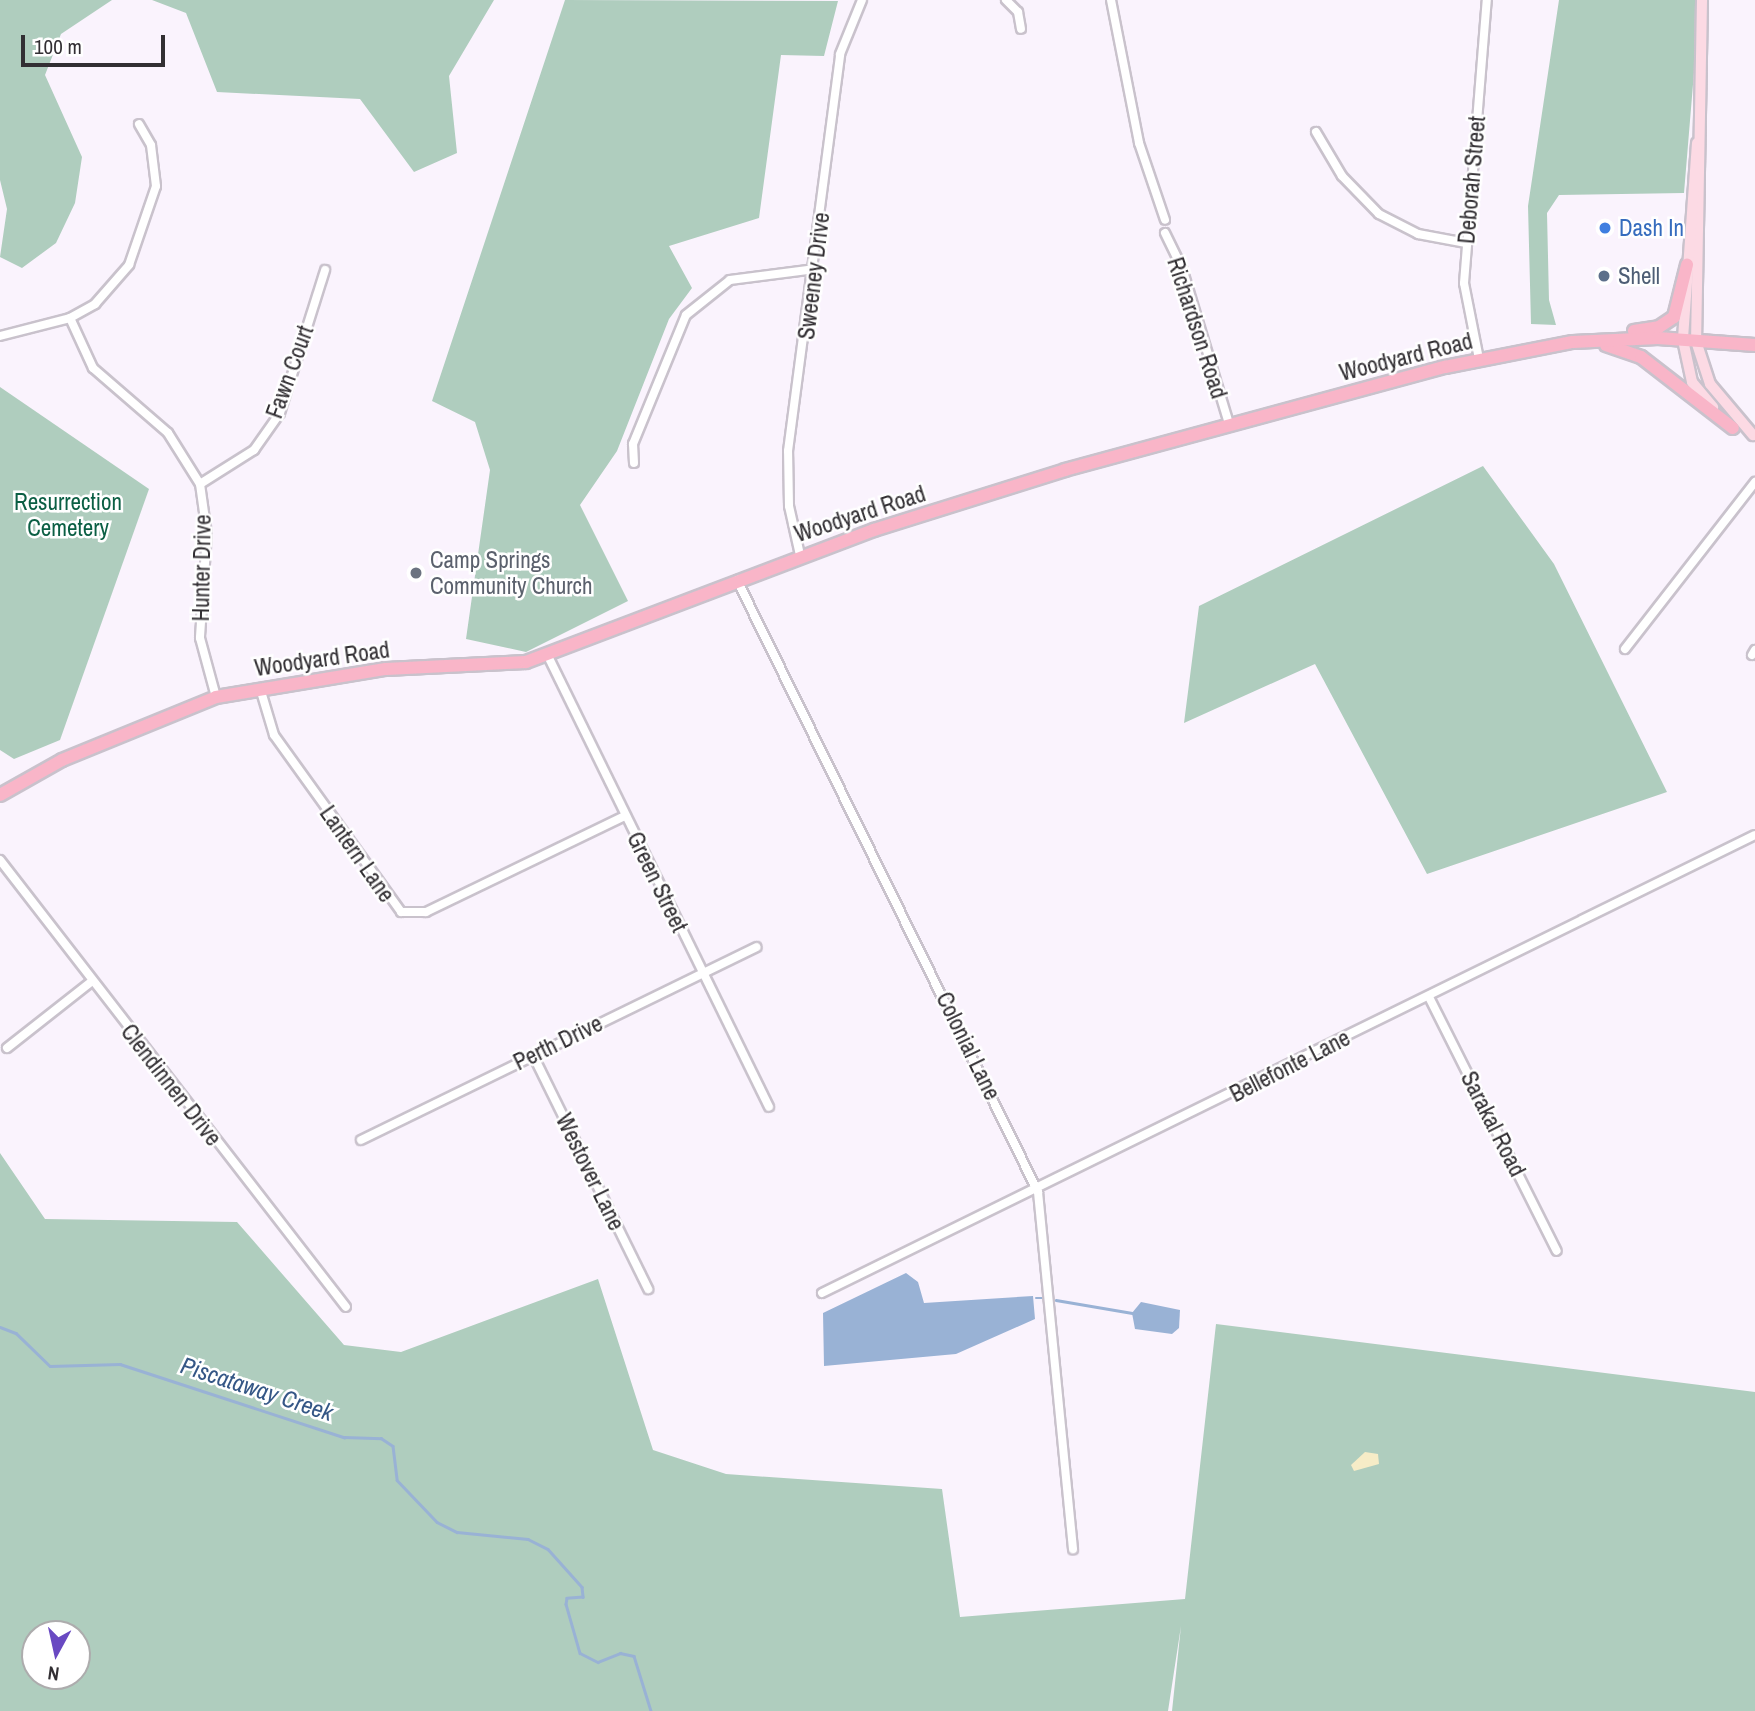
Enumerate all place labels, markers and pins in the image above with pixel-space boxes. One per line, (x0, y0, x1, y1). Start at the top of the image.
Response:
place label: Dash In (1619, 214, 1684, 242)
marker: Dash In (1597, 220, 1613, 236)
place label: Shell (1618, 262, 1660, 290)
marker: Shell (1596, 268, 1612, 284)
place label: Camp Springs Community Church (430, 546, 592, 600)
marker: Camp Springs Community Church (408, 565, 424, 581)

